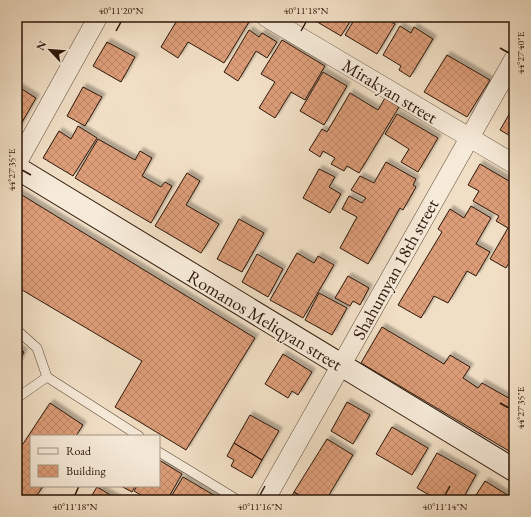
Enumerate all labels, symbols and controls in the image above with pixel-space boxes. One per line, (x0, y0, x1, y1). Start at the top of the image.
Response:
text: 40°11'20"N (99, 4, 144, 17)
text: 40°11'18"N (284, 4, 329, 17)
north arrow (30, 30, 70, 70)
text: 44°27'40"E (514, 31, 527, 74)
text: N (33, 38, 49, 53)
street label: Mirakyan street (338, 54, 442, 129)
text: 44°27'35"E (5, 148, 18, 191)
street label: Shahumyan 18th street (347, 194, 443, 343)
street label: Romanos Meliqyan street (183, 265, 347, 376)
text: 44°27'35"E (514, 386, 527, 429)
legend (30, 435, 160, 487)
text: Road (66, 443, 92, 459)
text: Building (66, 463, 107, 479)
text: 40°11'18"N (53, 500, 98, 513)
text: 40°11'16"N (238, 500, 283, 513)
text: 40°11'14"N (423, 500, 468, 513)

